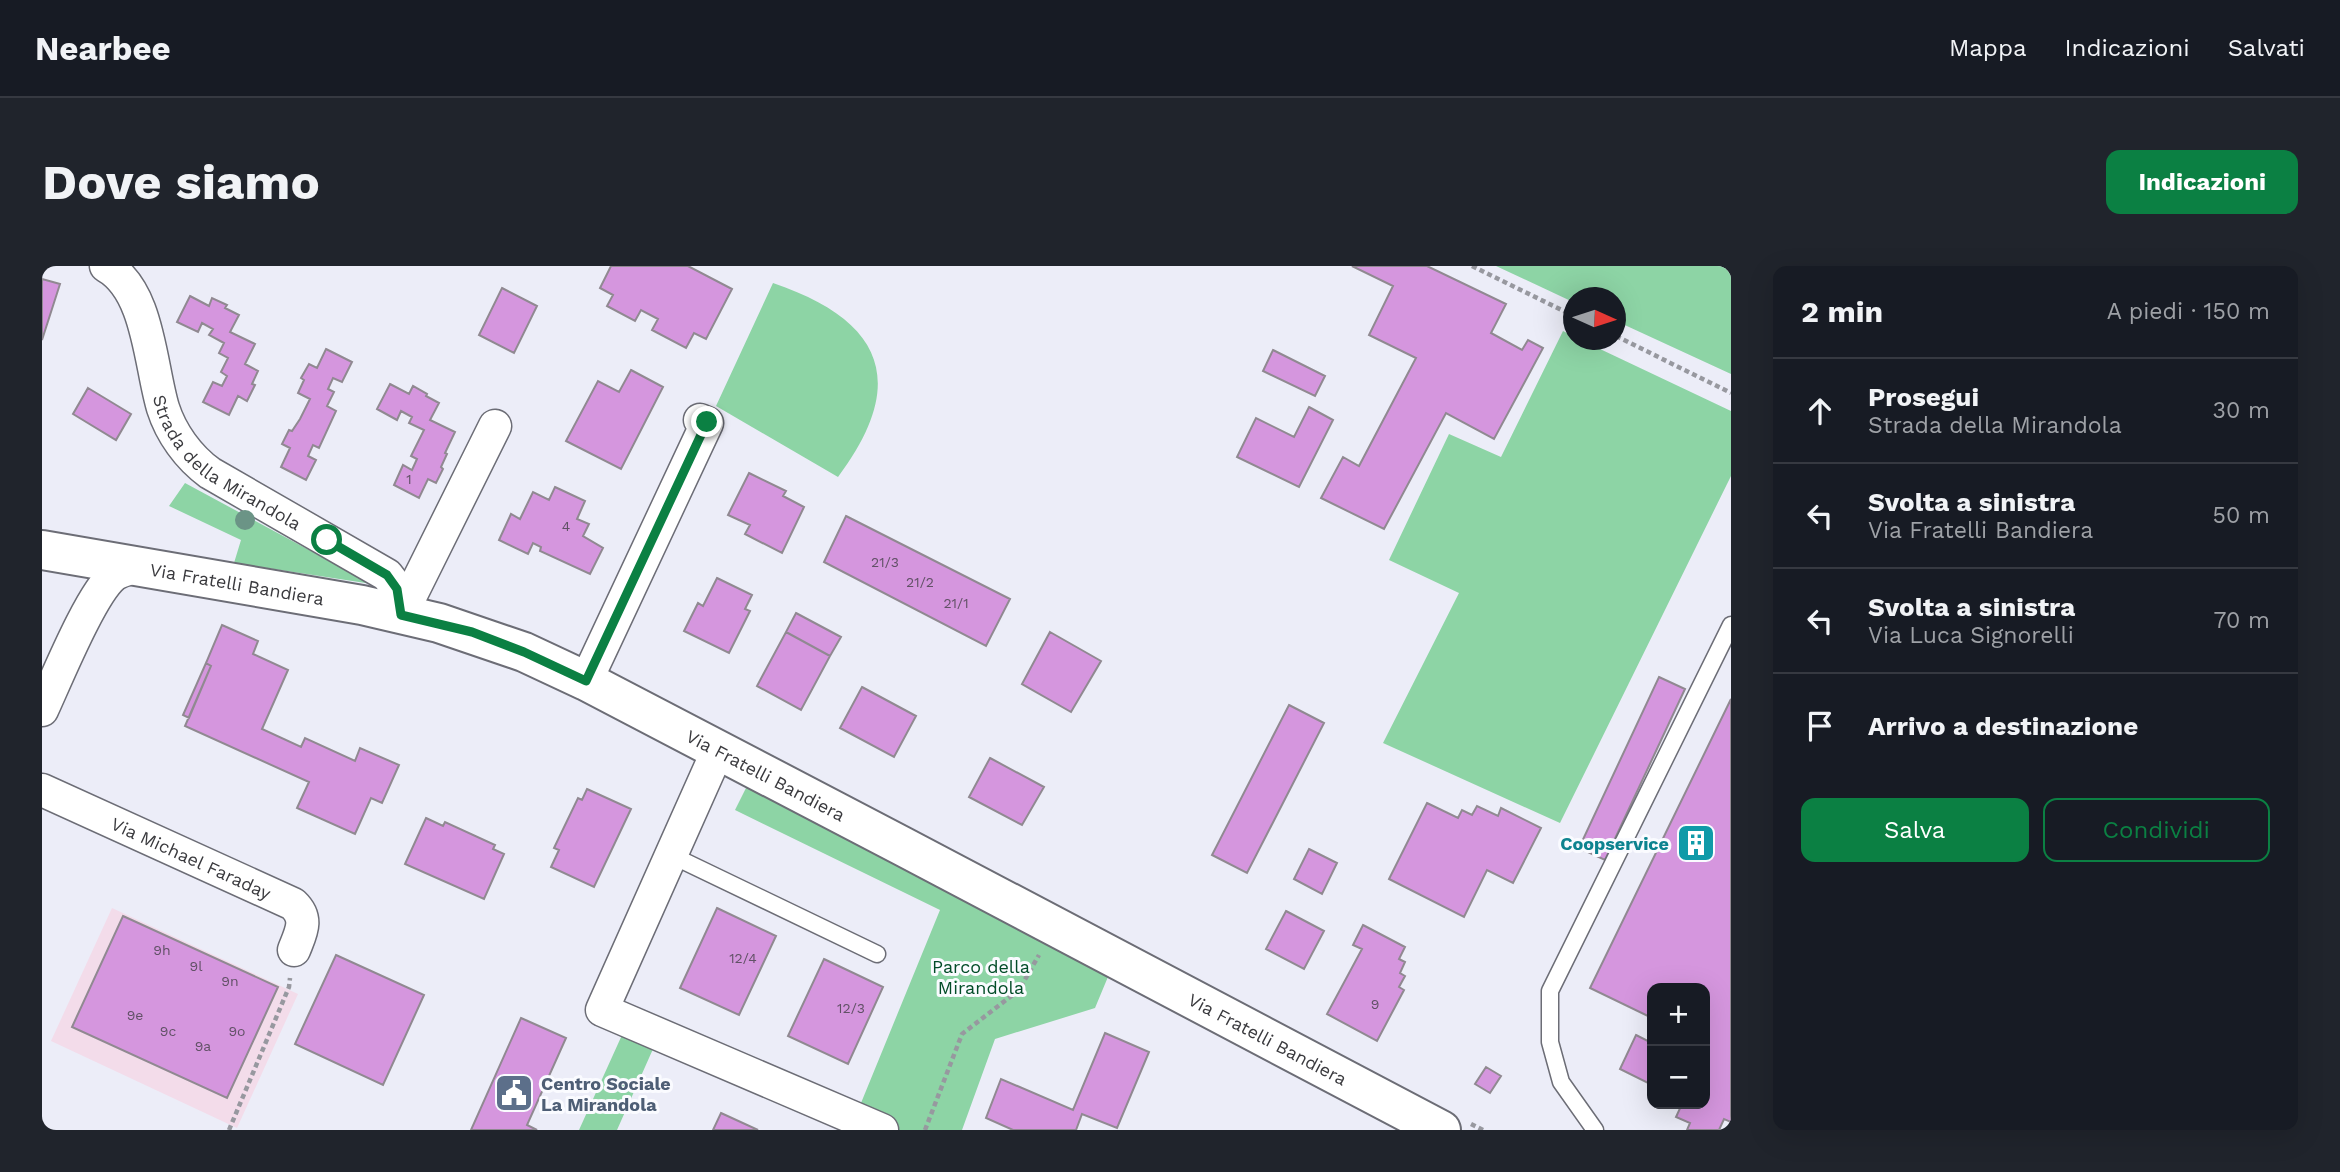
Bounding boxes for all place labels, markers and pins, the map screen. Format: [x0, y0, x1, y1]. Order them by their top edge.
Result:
building icon: Coopservice [1675, 822, 1717, 864]
place label: Coopservice [1560, 833, 1669, 854]
public building icon: Centro Sociale La Mirandola [493, 1072, 535, 1114]
place label: Centro Sociale La Mirandola [541, 1073, 671, 1115]

